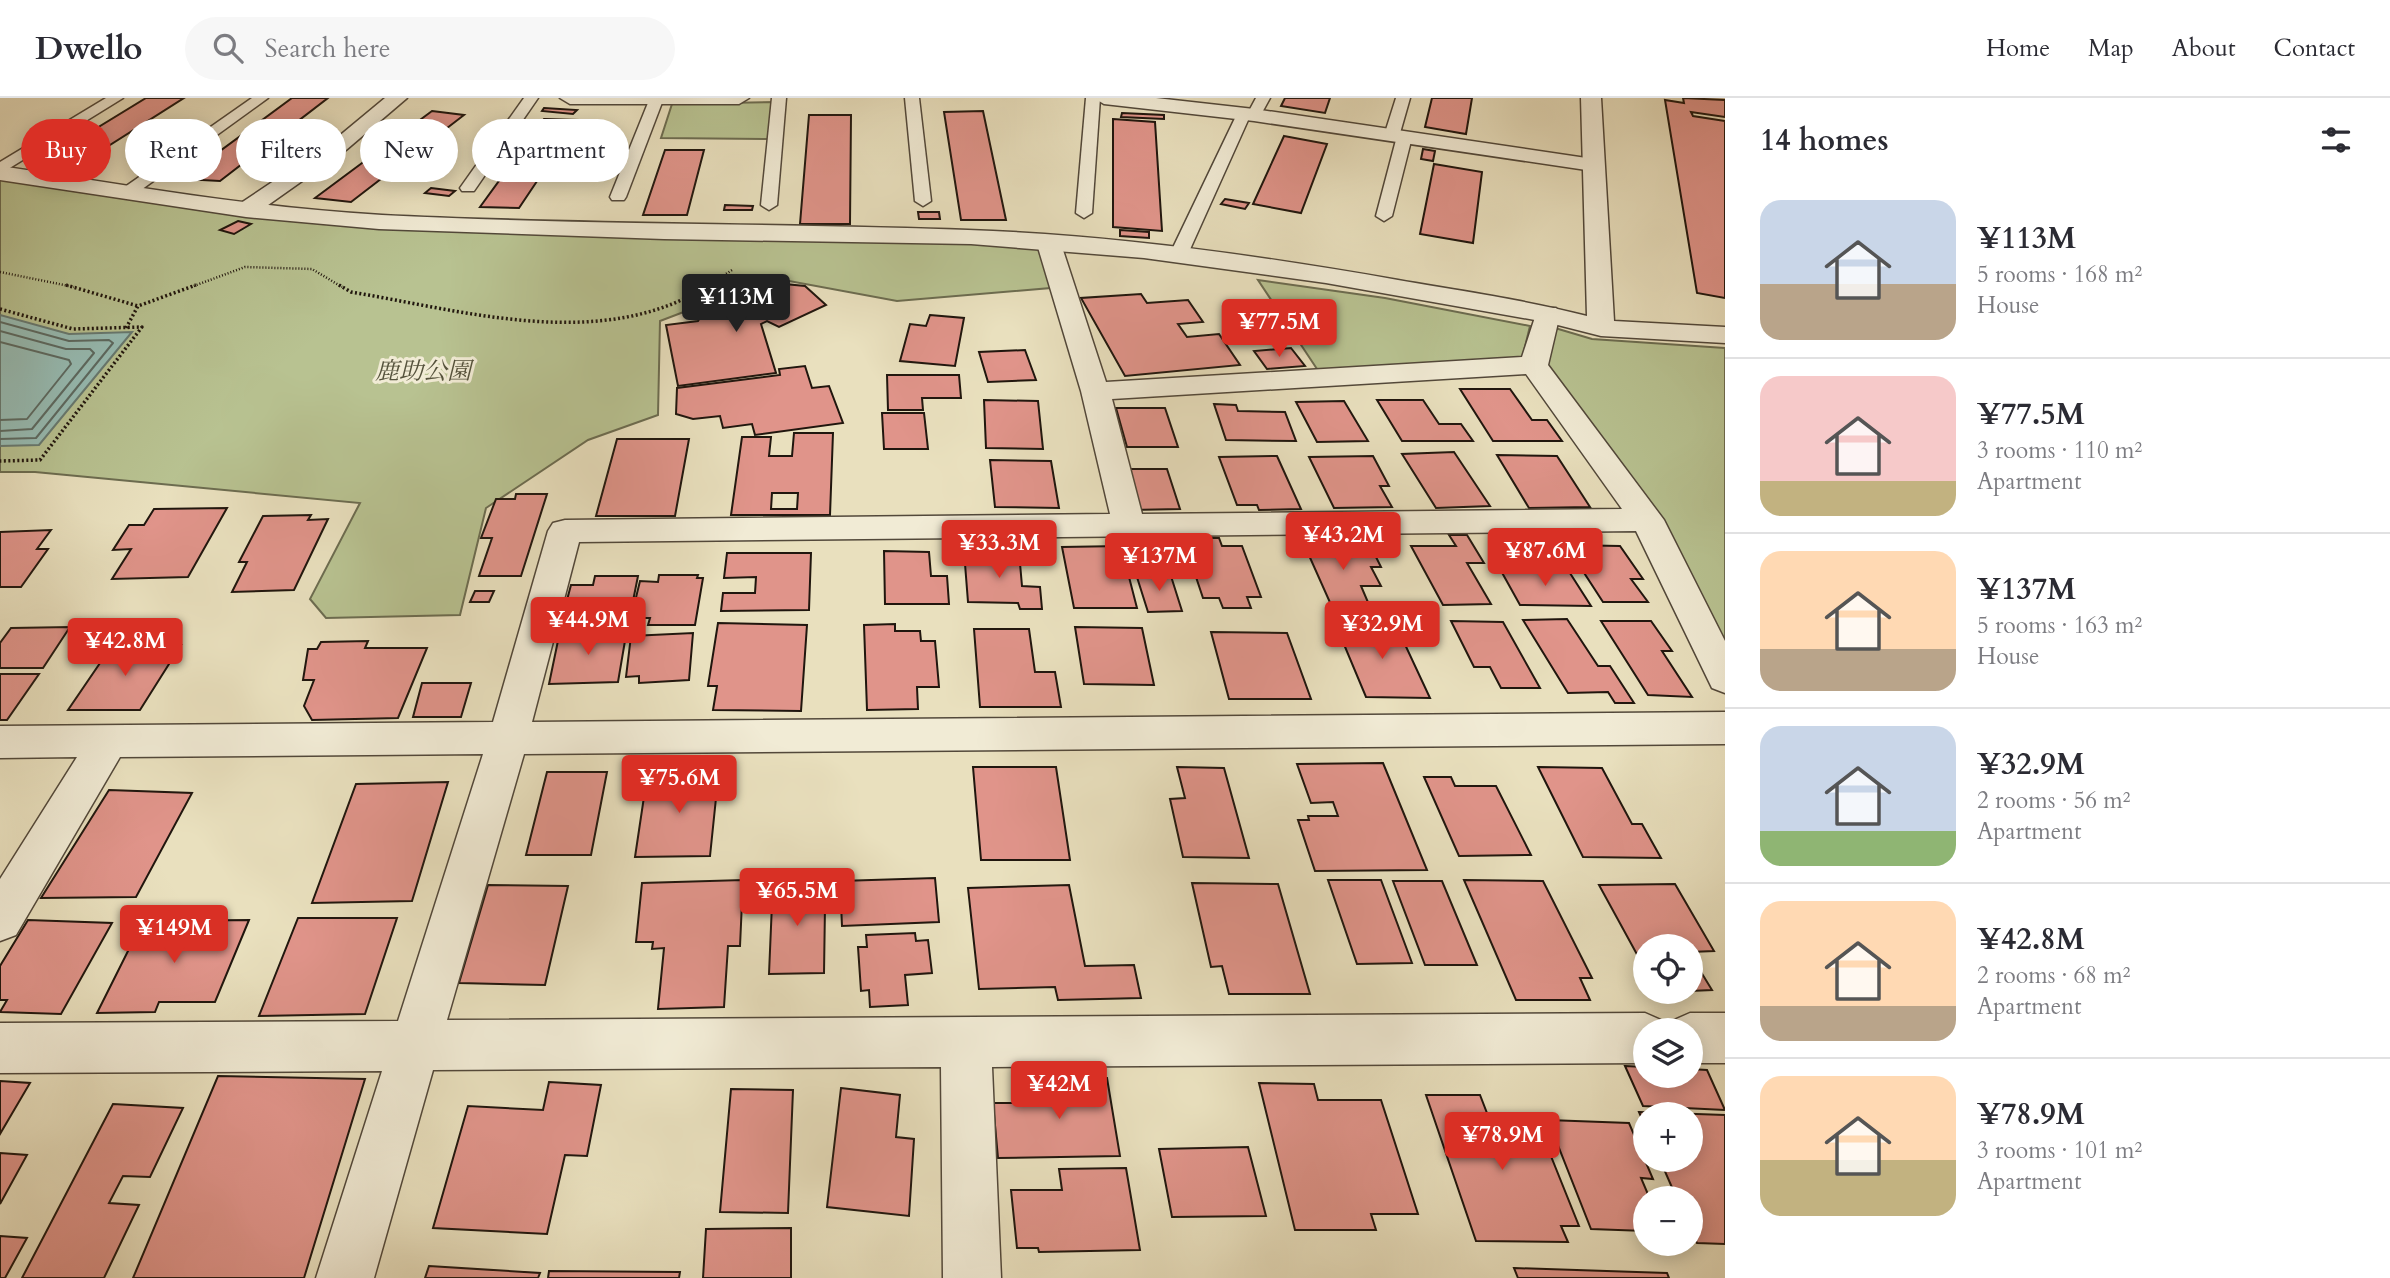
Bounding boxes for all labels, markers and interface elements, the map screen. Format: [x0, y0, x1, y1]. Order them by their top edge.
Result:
search box [185, 17, 675, 80]
text: Dwello [35, 26, 143, 71]
icon: search [209, 29, 247, 67]
text: Search here [265, 31, 391, 66]
text: Home [1986, 32, 2050, 65]
text: Map [2088, 32, 2134, 65]
text: About [2172, 32, 2236, 65]
text: Contact [2274, 32, 2355, 65]
chip: Buy [21, 119, 111, 182]
chip: Rent [125, 119, 222, 182]
chip: Filters [236, 119, 346, 182]
chip: New [360, 119, 458, 182]
chip: Apartment [472, 119, 629, 182]
text: 14 homes [1760, 120, 1889, 161]
icon: filters [2317, 121, 2355, 159]
text: ¥113M [1977, 218, 2076, 259]
icon: home [1816, 228, 1900, 312]
text: 5 rooms · 168 m² [1977, 259, 2142, 290]
pin: ¥113M [687, 274, 785, 334]
text: ¥113M [698, 281, 774, 312]
text: House [1977, 290, 2039, 321]
pin: ¥77.5M [1222, 300, 1336, 359]
text: ¥77.5M [1238, 306, 1320, 337]
park label: 鹿助公園 [375, 355, 475, 388]
text: ¥77.5M [1977, 394, 2085, 435]
icon: home [1816, 404, 1900, 488]
text: 3 rooms · 110 m² [1977, 435, 2142, 466]
text: Apartment [1977, 466, 2081, 497]
pin: ¥43.2M [1286, 512, 1400, 572]
text: ¥43.2M [1302, 519, 1384, 550]
pin: ¥33.3M [942, 520, 1056, 580]
text: ¥33.3M [958, 527, 1040, 558]
pin: ¥87.6M [1488, 528, 1602, 588]
pin: ¥137M [1110, 533, 1208, 593]
text: ¥87.6M [1504, 535, 1586, 566]
text: ¥137M [1121, 540, 1197, 571]
text: ¥137M [1977, 569, 2076, 610]
icon: home [1816, 579, 1900, 663]
pin: ¥44.9M [531, 598, 645, 657]
pin: ¥32.9M [1325, 602, 1439, 661]
text: ¥44.9M [547, 604, 629, 635]
text: ¥32.9M [1341, 608, 1423, 639]
text: 5 rooms · 163 m² [1977, 610, 2142, 641]
pin: ¥42.8M [68, 618, 182, 678]
text: ¥42.8M [84, 625, 166, 656]
text: House [1977, 641, 2039, 672]
text: ¥32.9M [1977, 744, 2085, 785]
icon: home [1816, 754, 1900, 838]
pin: ¥75.6M [622, 756, 736, 815]
text: ¥75.6M [638, 762, 720, 793]
text: 2 rooms · 56 m² [1977, 785, 2130, 816]
text: Apartment [1977, 816, 2081, 847]
pin: ¥65.5M [740, 868, 854, 928]
text: ¥65.5M [756, 875, 838, 906]
pin: ¥149M [125, 906, 223, 965]
text: ¥149M [136, 912, 212, 943]
text: ¥42.8M [1977, 919, 2085, 960]
icon: home [1816, 929, 1900, 1013]
map controls [1633, 934, 1703, 1256]
button: locate [1633, 934, 1703, 1004]
text: 2 rooms · 68 m² [1977, 960, 2130, 991]
text: Apartment [1977, 991, 2081, 1022]
button: layers [1633, 1018, 1703, 1088]
pin: ¥42M [1018, 1062, 1100, 1121]
text: ¥42M [1027, 1068, 1091, 1099]
text: ¥78.9M [1977, 1094, 2085, 1135]
button: + [1633, 1102, 1703, 1172]
icon: home [1816, 1104, 1900, 1188]
pin: ¥78.9M [1445, 1112, 1559, 1172]
text: ¥78.9M [1461, 1119, 1543, 1150]
text: 3 rooms · 101 m² [1977, 1135, 2142, 1166]
text: Apartment [1977, 1166, 2081, 1197]
button: − [1633, 1186, 1703, 1256]

